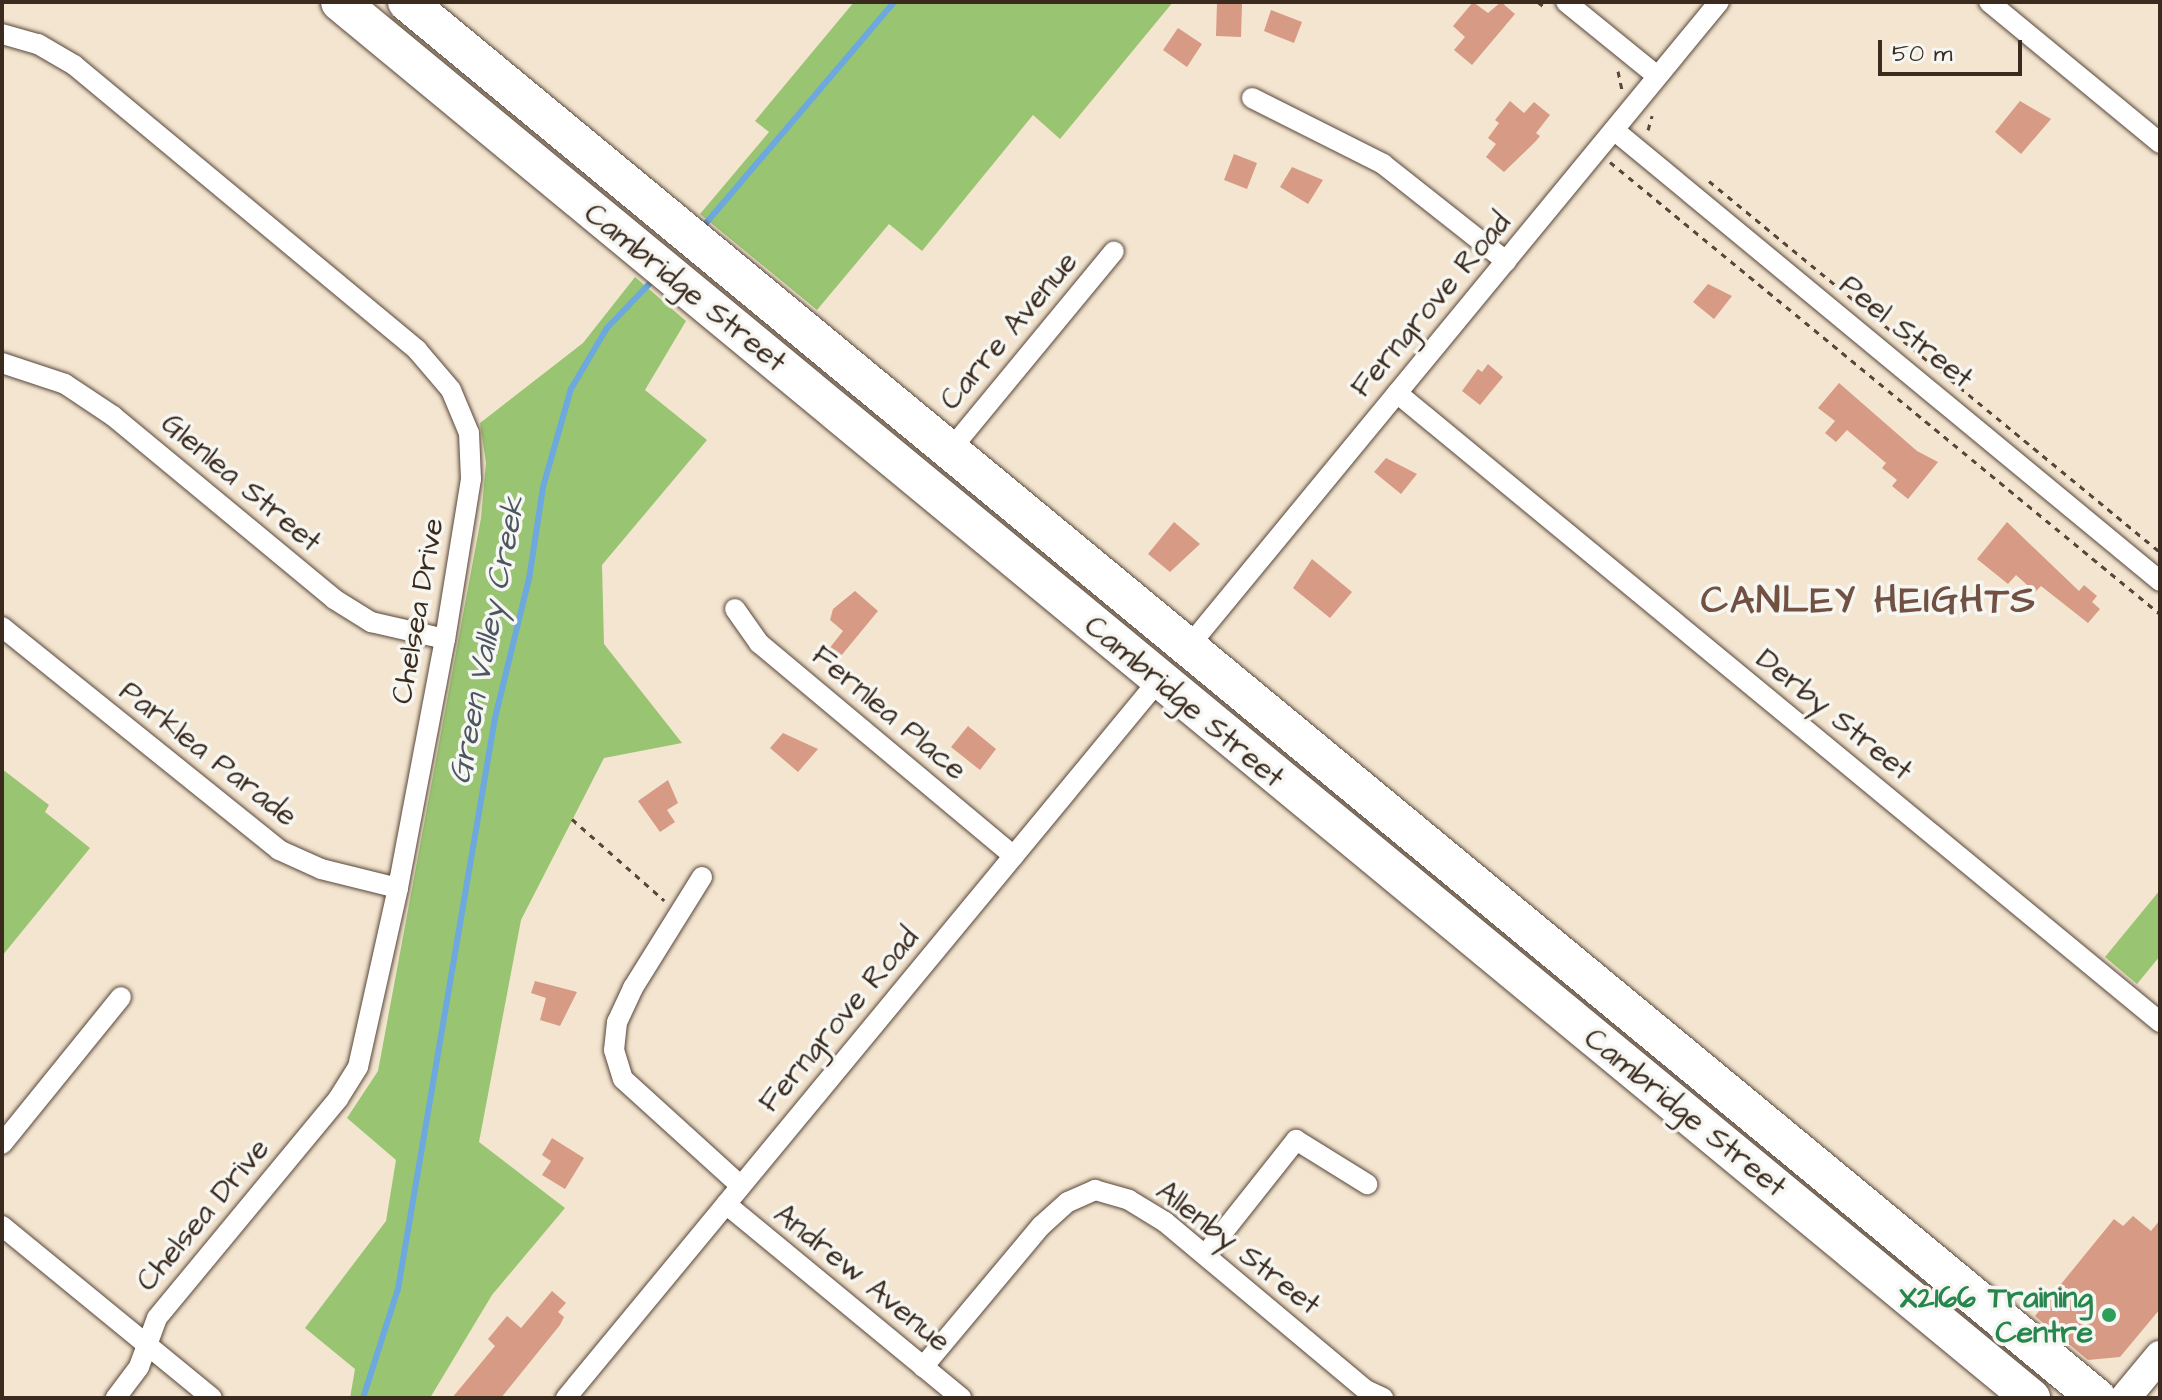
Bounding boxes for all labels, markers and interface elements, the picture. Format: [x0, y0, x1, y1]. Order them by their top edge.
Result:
scale bar [1882, 24, 2026, 74]
text: 50 m [1892, 37, 1952, 71]
street label: Cambridge Street [577, 196, 793, 380]
street label: Ferngrove Road [1343, 205, 1519, 405]
street label: Carre Avenue [932, 245, 1086, 417]
street label: Peel Street [1832, 267, 1980, 397]
street label: Glenlea Street [154, 406, 328, 560]
water label: Green Valley Creek [441, 493, 535, 787]
street label: Chelsea Drive [384, 515, 452, 707]
district label: CANLEY HEIGHTS [1701, 579, 2037, 625]
street label: Cambridge Street [1077, 608, 1291, 796]
street label: Fernlea Place [804, 638, 974, 788]
street label: Derby Street [1749, 641, 1919, 789]
street label: Parklea Parade [112, 674, 304, 834]
street label: Ferngrove Road [751, 920, 927, 1120]
street label: Cambridge Street [1577, 1021, 1793, 1205]
street label: Chelsea Drive [129, 1131, 277, 1299]
street label: Allenby Street [1149, 1173, 1327, 1323]
street label: Andrew Avenue [767, 1196, 957, 1360]
place label: X2166 Training Centre [1899, 1280, 2093, 1350]
marker: X2166 Training Centre [2100, 1306, 2118, 1324]

